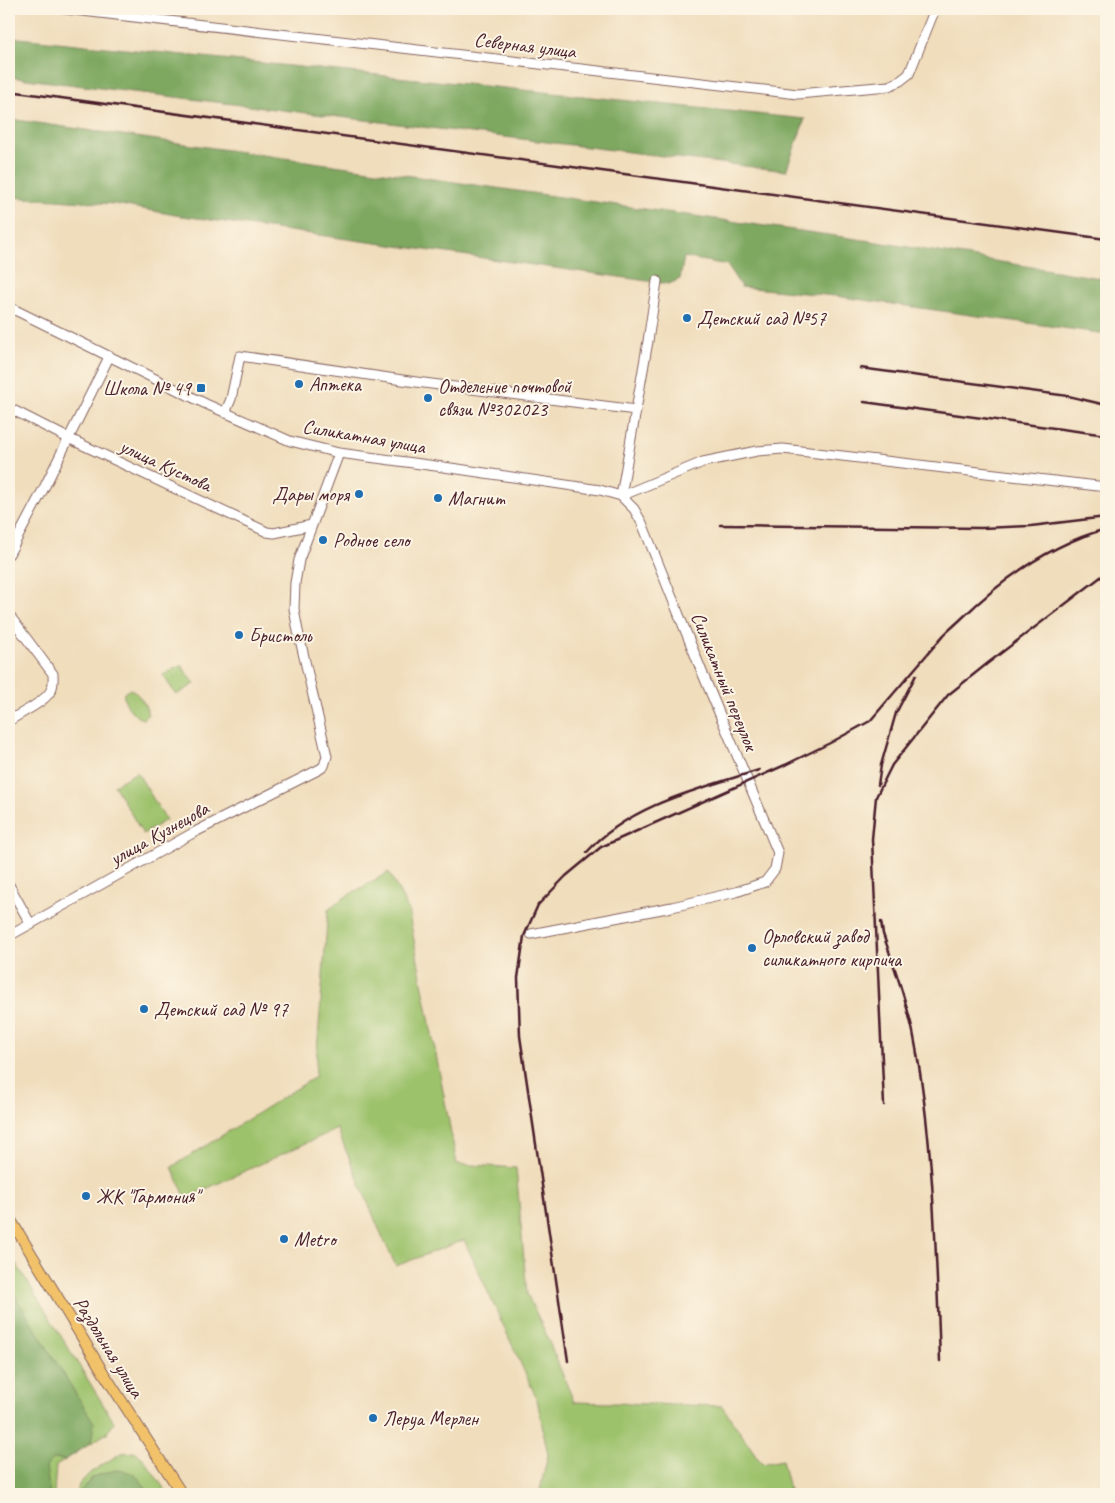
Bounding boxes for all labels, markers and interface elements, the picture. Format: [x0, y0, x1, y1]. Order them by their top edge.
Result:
street label: Северная улица [473, 27, 578, 64]
place label: Детский сад №57 [697, 306, 827, 331]
marker: Детский сад №57 [681, 312, 693, 324]
place label: Аптека [309, 372, 363, 397]
place label: Отделение почтовой связи №302023 [438, 374, 573, 422]
place label: Школа № 49 [103, 376, 193, 401]
marker: Аптека [293, 378, 305, 390]
marker: Школа № 49 [195, 382, 207, 394]
marker: Отделение почтовой связи №302023 [422, 392, 434, 404]
street label: Силикатная улица [301, 413, 429, 460]
street label: улица Кустова [115, 433, 217, 498]
place label: Дары моря [272, 482, 351, 507]
place label: Магнит [448, 486, 506, 511]
marker: Дары моря [353, 488, 365, 500]
marker: Магнит [432, 492, 444, 504]
place label: Родное село [333, 528, 412, 553]
marker: Родное село [317, 534, 329, 546]
street label: Силикатный переулок [685, 608, 764, 756]
place label: Бристоль [249, 623, 313, 648]
marker: Бристоль [233, 629, 245, 641]
street label: улица Кузнецова [104, 795, 214, 871]
place label: Орловский завод силикатного кирпича [762, 924, 903, 972]
marker: Орловский завод силикатного кирпича [746, 942, 758, 954]
place label: Детский сад № 97 [154, 997, 289, 1022]
marker: Детский сад № 97 [138, 1003, 150, 1015]
place label: ЖК "Гармония" [96, 1184, 203, 1209]
marker: ЖК "Гармония" [80, 1190, 92, 1202]
place label: Metro [294, 1227, 338, 1252]
marker: Metro [278, 1233, 290, 1245]
street label: Раздольная улица [67, 1292, 150, 1404]
place label: Леруа Мерлен [383, 1406, 480, 1431]
marker: Леруа Мерлен [367, 1412, 379, 1424]

